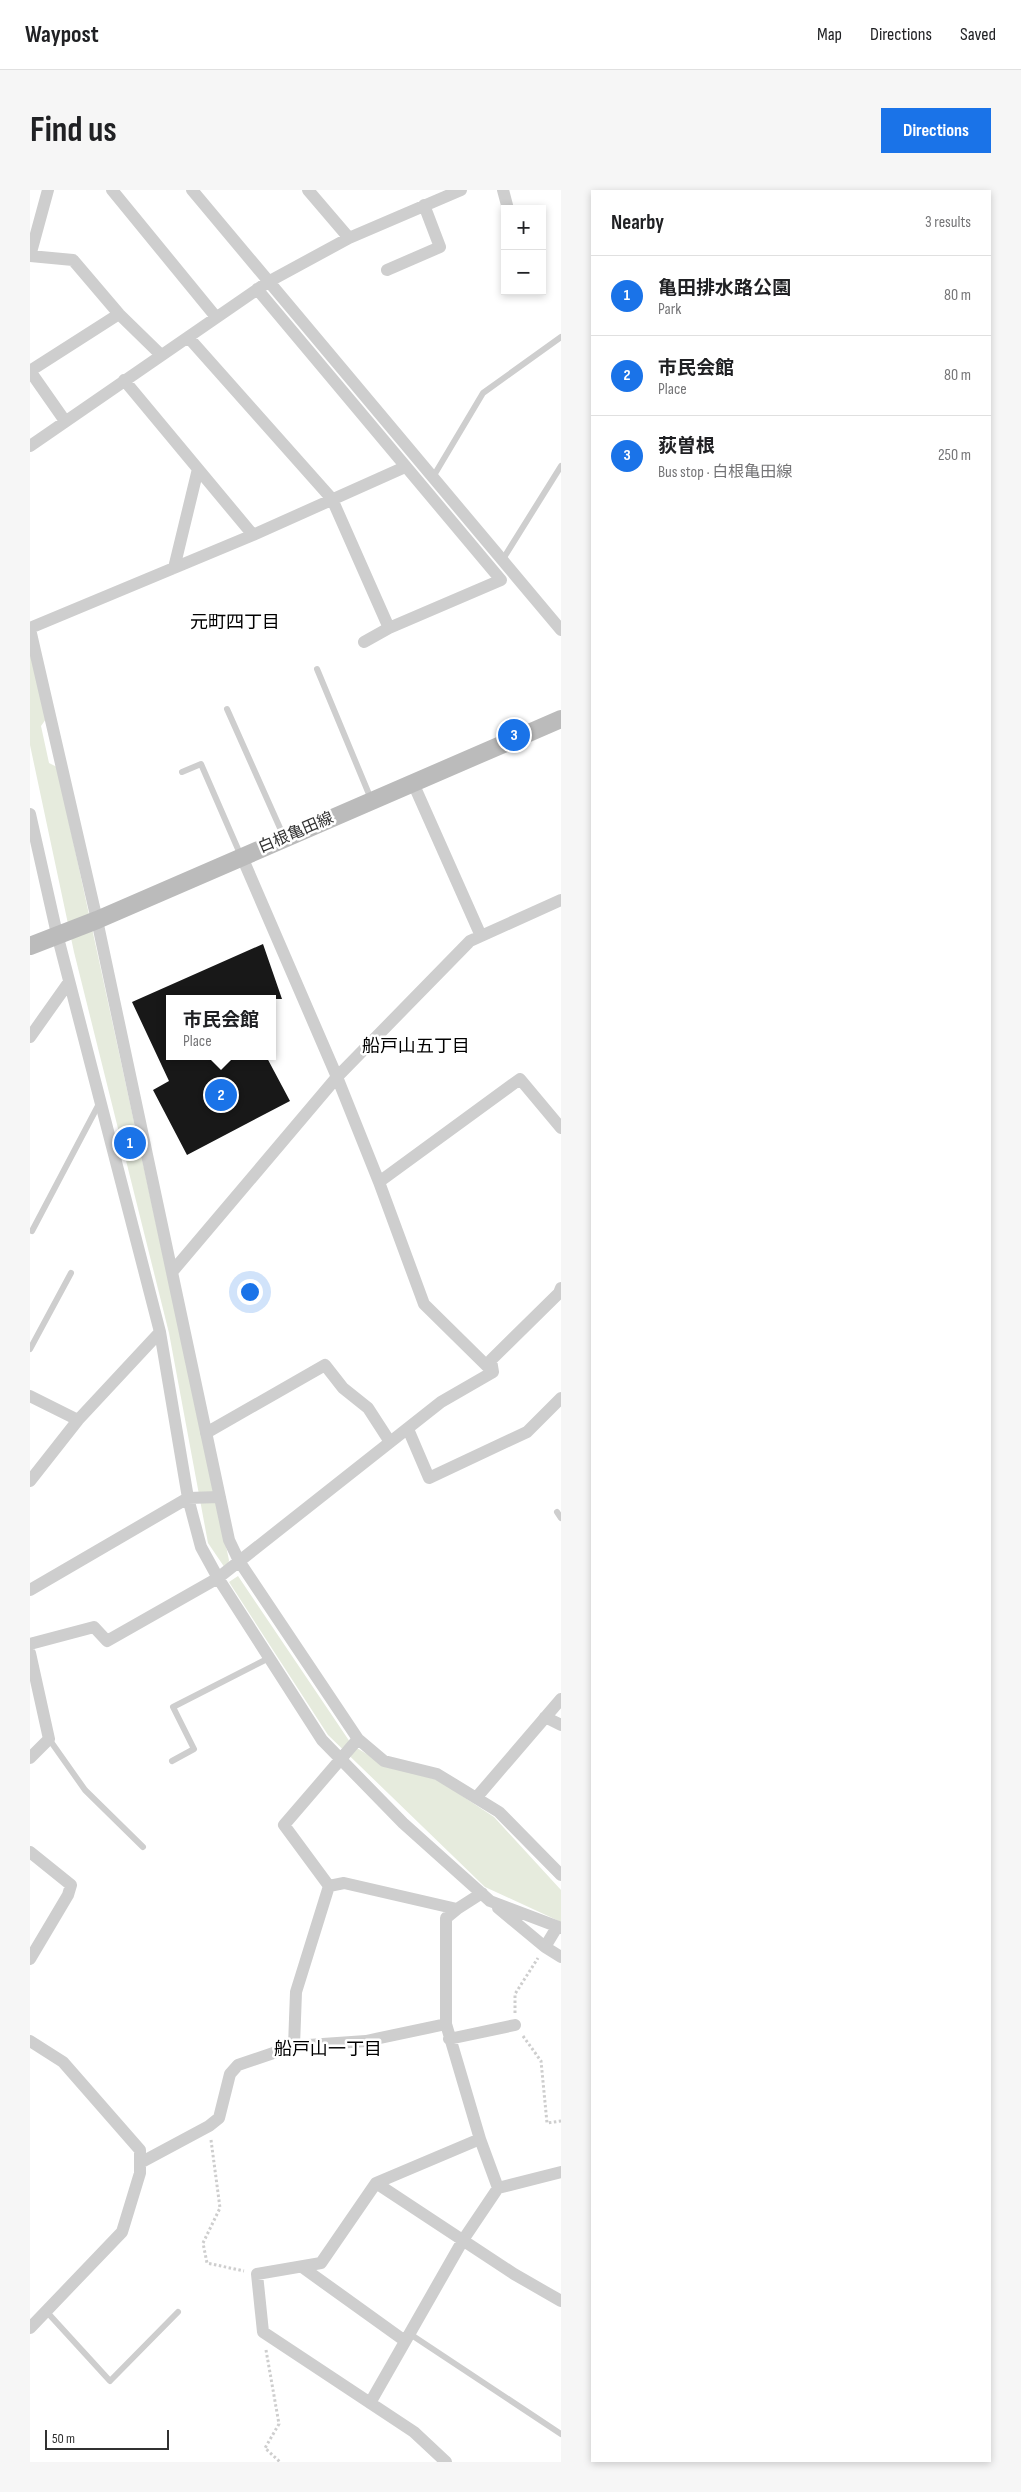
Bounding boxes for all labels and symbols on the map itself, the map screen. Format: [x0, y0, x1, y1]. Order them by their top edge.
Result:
district label: 元町四丁目 [190, 612, 280, 633]
pin: 3 [498, 716, 530, 754]
street label: 白根亀田線 [255, 809, 337, 857]
district label: 船戸山五丁目 [362, 1036, 470, 1057]
pin: 2 [205, 1076, 237, 1114]
pin: 1 [114, 1124, 146, 1162]
your location [237, 1279, 263, 1305]
district label: 船戸山一丁目 [274, 2039, 382, 2060]
scale bar [45, 2427, 169, 2450]

